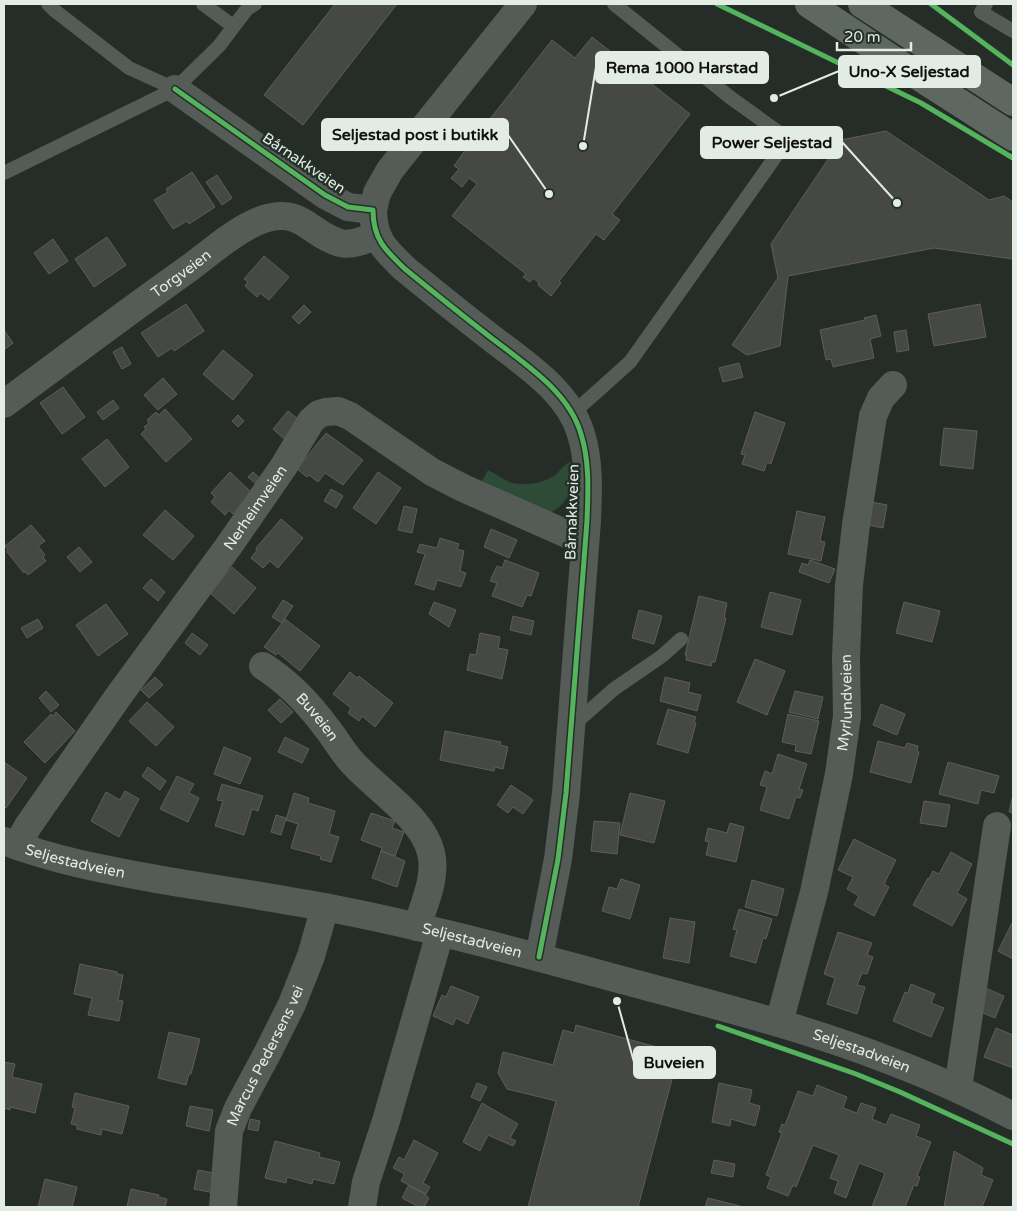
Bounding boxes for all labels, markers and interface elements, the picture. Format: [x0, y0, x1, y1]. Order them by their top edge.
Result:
scale bar [837, 20, 911, 52]
text: 20 m [844, 28, 881, 46]
callout: Rema 1000 Harstad [596, 52, 768, 83]
callout: Uno-X Seljestad [839, 56, 980, 87]
text: Rema 1000 Harstad [606, 58, 758, 78]
text: Uno-X Seljestad [848, 62, 970, 82]
callout: Seljestad post i butikk [322, 119, 508, 150]
text: Seljestad post i butikk [332, 125, 498, 145]
callout: Power Seljestad [701, 127, 842, 158]
street label: Bårnakkveien [259, 129, 349, 197]
text: Power Seljestad [712, 133, 832, 153]
street label: Torgveien [148, 246, 215, 301]
street label: Nerheimveien [220, 462, 291, 553]
street label: Bårnakkveien [561, 464, 583, 560]
street label: Myrlundveien [833, 654, 856, 752]
street label: Buveien [292, 689, 343, 745]
street label: Seljestadveien [23, 840, 127, 882]
street label: Seljestadveien [420, 919, 524, 962]
street label: Marcus Pedersens vei [223, 983, 307, 1128]
street label: Seljestadveien [811, 1025, 913, 1077]
callout: Buveien [634, 1047, 715, 1078]
text: Buveien [644, 1053, 704, 1073]

